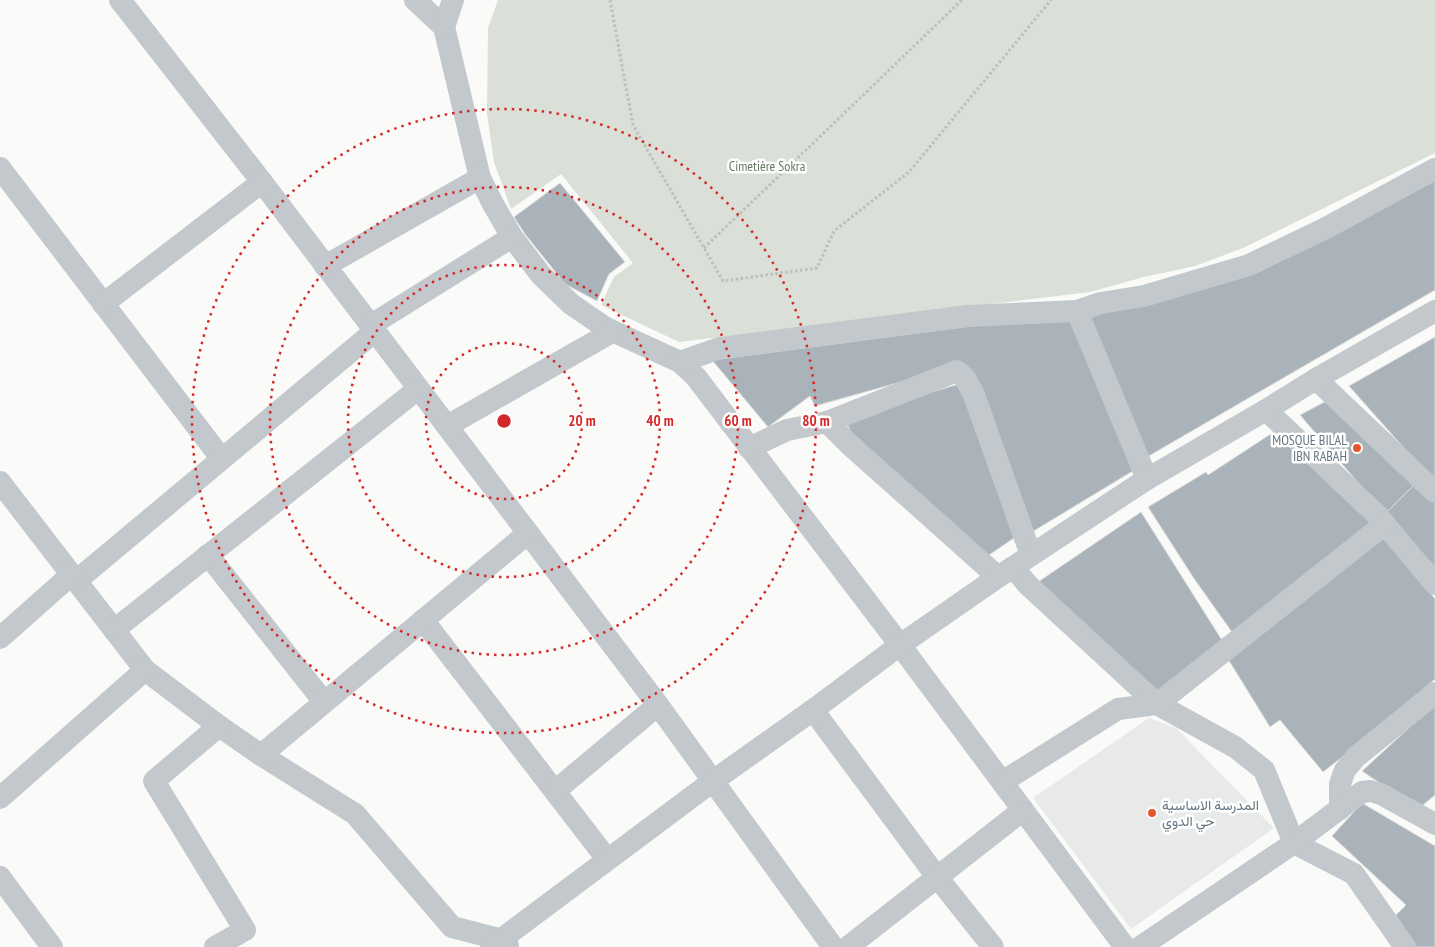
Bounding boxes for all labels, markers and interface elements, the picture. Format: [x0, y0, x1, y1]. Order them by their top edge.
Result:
park label: Cimetière Sokra [729, 157, 805, 175]
text: 20 m [568, 411, 596, 430]
text: 40 m [646, 411, 674, 430]
text: 60 m [724, 411, 752, 430]
text: 80 m [802, 411, 830, 430]
centre of rings [495, 412, 513, 430]
place label: MOSQUE BILAL IBN RABAH [1272, 431, 1347, 465]
marker: MOSQUE BILAL IBN RABAH [1351, 442, 1363, 454]
place label: المدرسة الاساسية حي الدوي [1162, 796, 1259, 833]
marker: المدرسة الاساسية حي الدوي [1146, 807, 1158, 819]

